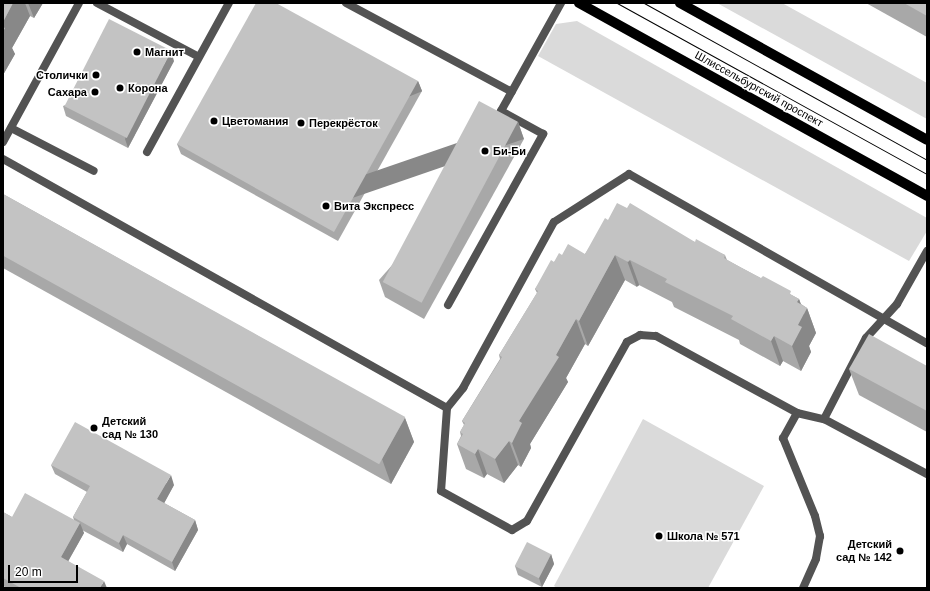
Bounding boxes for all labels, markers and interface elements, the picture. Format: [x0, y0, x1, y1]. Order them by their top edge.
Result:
place label: Магнит [145, 45, 184, 59]
marker: Магнит [132, 47, 142, 57]
street label: Шлиссельбургский проспект [693, 48, 825, 130]
place label: Столички [36, 68, 88, 82]
marker: Столички [91, 70, 101, 80]
place label: Корона [128, 81, 168, 95]
marker: Корона [115, 83, 125, 93]
place label: Сахара [48, 85, 87, 99]
marker: Сахара [90, 87, 100, 97]
place label: Цветомания [222, 114, 288, 128]
marker: Цветомания [209, 116, 219, 126]
place label: Перекрёсток [309, 116, 378, 130]
marker: Перекрёсток [296, 118, 306, 128]
place label: Би-Би [493, 144, 526, 158]
marker: Би-Би [480, 146, 490, 156]
place label: Вита Экспресс [334, 199, 414, 213]
marker: Вита Экспресс [321, 201, 331, 211]
place label: Детский сад № 130 [102, 415, 158, 441]
marker: Детский сад № 130 [89, 423, 99, 433]
place label: Школа № 571 [667, 529, 740, 543]
marker: Школа № 571 [654, 531, 664, 541]
place label: Детский сад № 142 [836, 538, 892, 564]
marker: Детский сад № 142 [895, 546, 905, 556]
scale bar [10, 557, 80, 583]
text: 20 m [15, 565, 42, 579]

